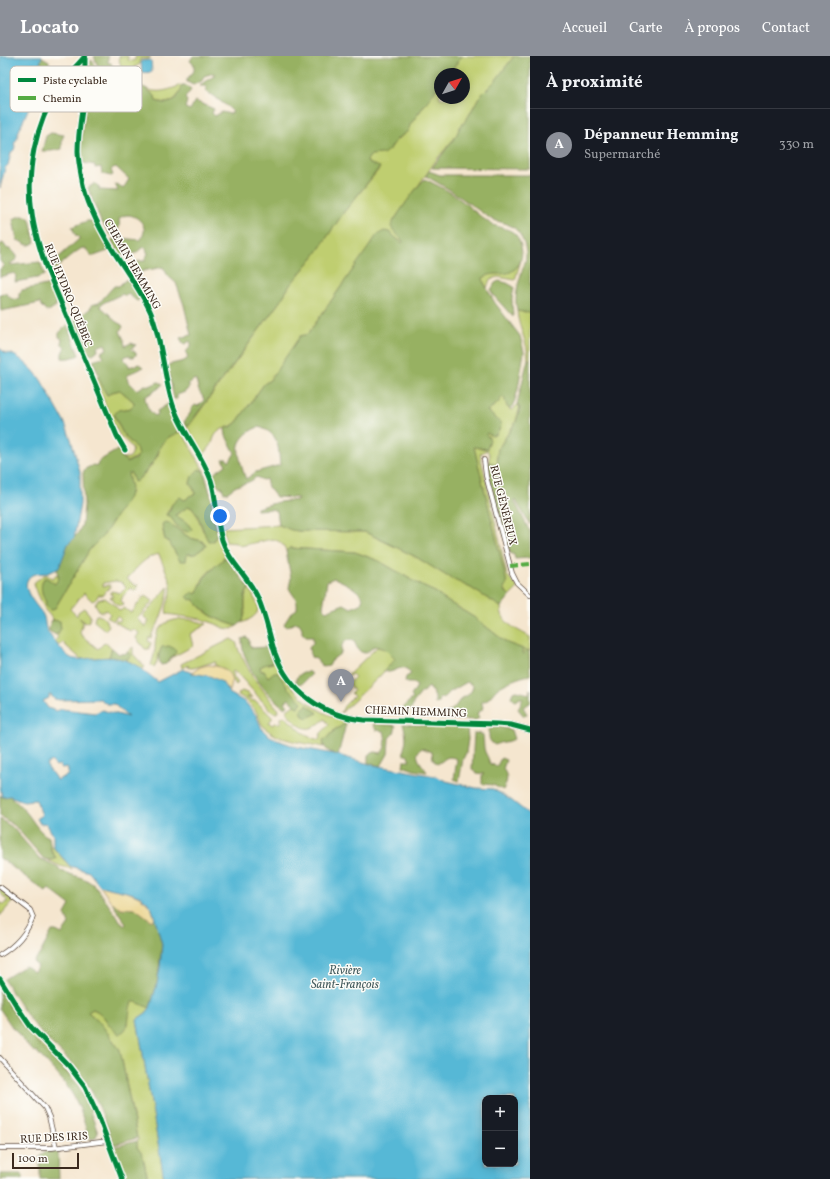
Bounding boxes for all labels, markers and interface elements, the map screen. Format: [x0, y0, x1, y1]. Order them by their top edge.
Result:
text: Locato [20, 15, 79, 41]
text: Accueil [562, 19, 607, 38]
text: Carte [629, 19, 663, 38]
text: À propos [685, 19, 740, 38]
text: Contact [762, 19, 810, 38]
legend [10, 66, 142, 112]
north arrow [434, 68, 470, 104]
text: À proximité [546, 71, 643, 94]
text: Piste cyclable [43, 74, 107, 89]
text: Chemin [43, 92, 82, 107]
text: Dépanneur Hemming [584, 125, 739, 146]
text: A [554, 136, 564, 154]
text: 330 m [779, 136, 814, 154]
text: Supermarché [584, 146, 660, 164]
street label: CHEMIN HEMMING [100, 217, 164, 313]
street label: RUE HYDRO-QUÉBEC [40, 242, 95, 349]
street label: RUE GÉNÉREUX [485, 464, 520, 547]
your location [210, 506, 230, 526]
pin: A [328, 669, 354, 702]
street label: CHEMIN HEMMING [365, 703, 467, 722]
water label: Rivière Saint-François [311, 963, 380, 993]
map controls [482, 1095, 518, 1167]
button: + [482, 1095, 518, 1131]
street label: RUE DES IRIS [20, 1129, 88, 1148]
button: − [482, 1131, 518, 1167]
scale bar [12, 1151, 79, 1170]
text: 100 m [18, 1152, 48, 1167]

